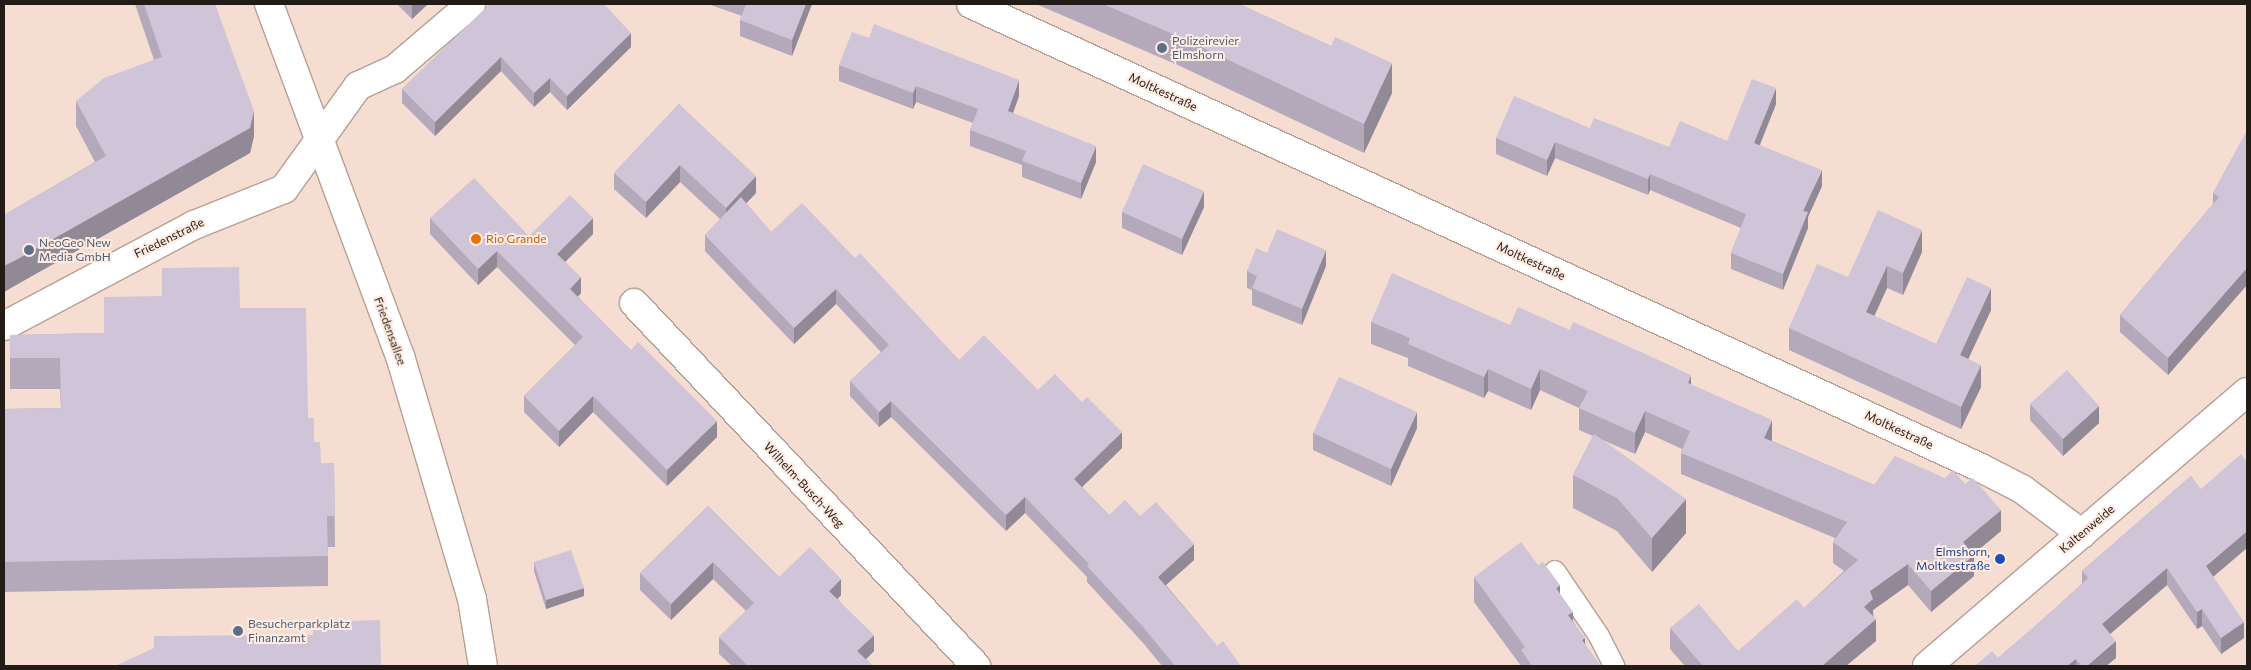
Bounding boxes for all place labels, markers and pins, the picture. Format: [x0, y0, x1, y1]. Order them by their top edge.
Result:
place label: Polizeirevier Elmshorn [1172, 34, 1239, 62]
marker: Polizeirevier Elmshorn [1156, 42, 1168, 54]
place label: Rio Grande [486, 232, 546, 246]
marker: Rio Grande [470, 233, 482, 245]
place label: NeoGeo New Media GmbH [39, 236, 111, 264]
marker: NeoGeo New Media GmbH [23, 244, 35, 256]
place label: Elmshorn, Moltkestraße [1916, 545, 1990, 573]
marker: Elmshorn, Moltkestraße [1994, 553, 2006, 565]
place label: Besucherparkplatz Finanzamt [248, 617, 350, 645]
marker: Besucherparkplatz Finanzamt [232, 625, 244, 637]

